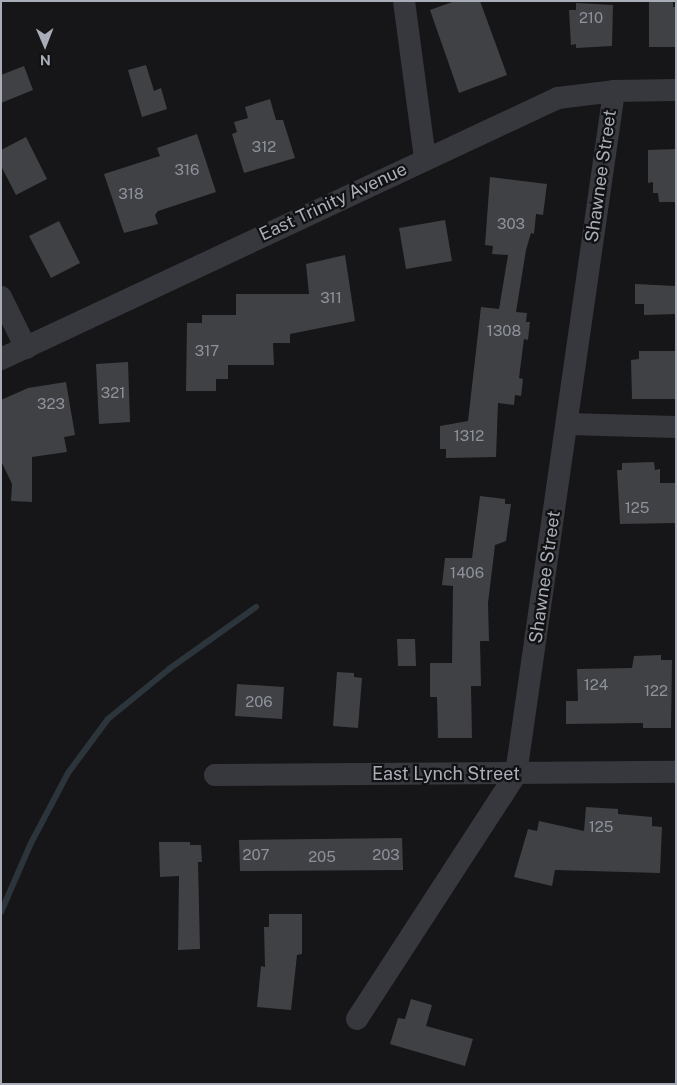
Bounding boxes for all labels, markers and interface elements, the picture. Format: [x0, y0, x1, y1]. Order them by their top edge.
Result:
house number: 210 [579, 9, 603, 27]
north arrow [20, 20, 70, 70]
text: N [40, 52, 51, 68]
street label: Shawnee Street [581, 108, 621, 244]
house number: 312 [252, 138, 276, 156]
street label: East Trinity Avenue [256, 158, 410, 246]
house number: 316 [175, 161, 199, 179]
house number: 318 [118, 185, 144, 203]
house number: 303 [497, 215, 525, 233]
house number: 311 [320, 289, 342, 307]
house number: 1308 [487, 322, 521, 340]
house number: 317 [195, 342, 219, 360]
house number: 321 [101, 384, 125, 402]
house number: 323 [37, 395, 65, 413]
house number: 1312 [454, 427, 484, 445]
house number: 125 [625, 499, 649, 517]
street label: Shawnee Street [525, 509, 565, 645]
house number: 1406 [450, 564, 484, 582]
house number: 124 [584, 676, 608, 694]
house number: 122 [644, 682, 668, 700]
house number: 206 [245, 693, 273, 711]
street label: East Lynch Street [372, 763, 520, 785]
house number: 125 [589, 818, 613, 836]
house number: 207 [243, 846, 269, 864]
house number: 203 [372, 846, 400, 864]
house number: 205 [308, 848, 336, 866]

